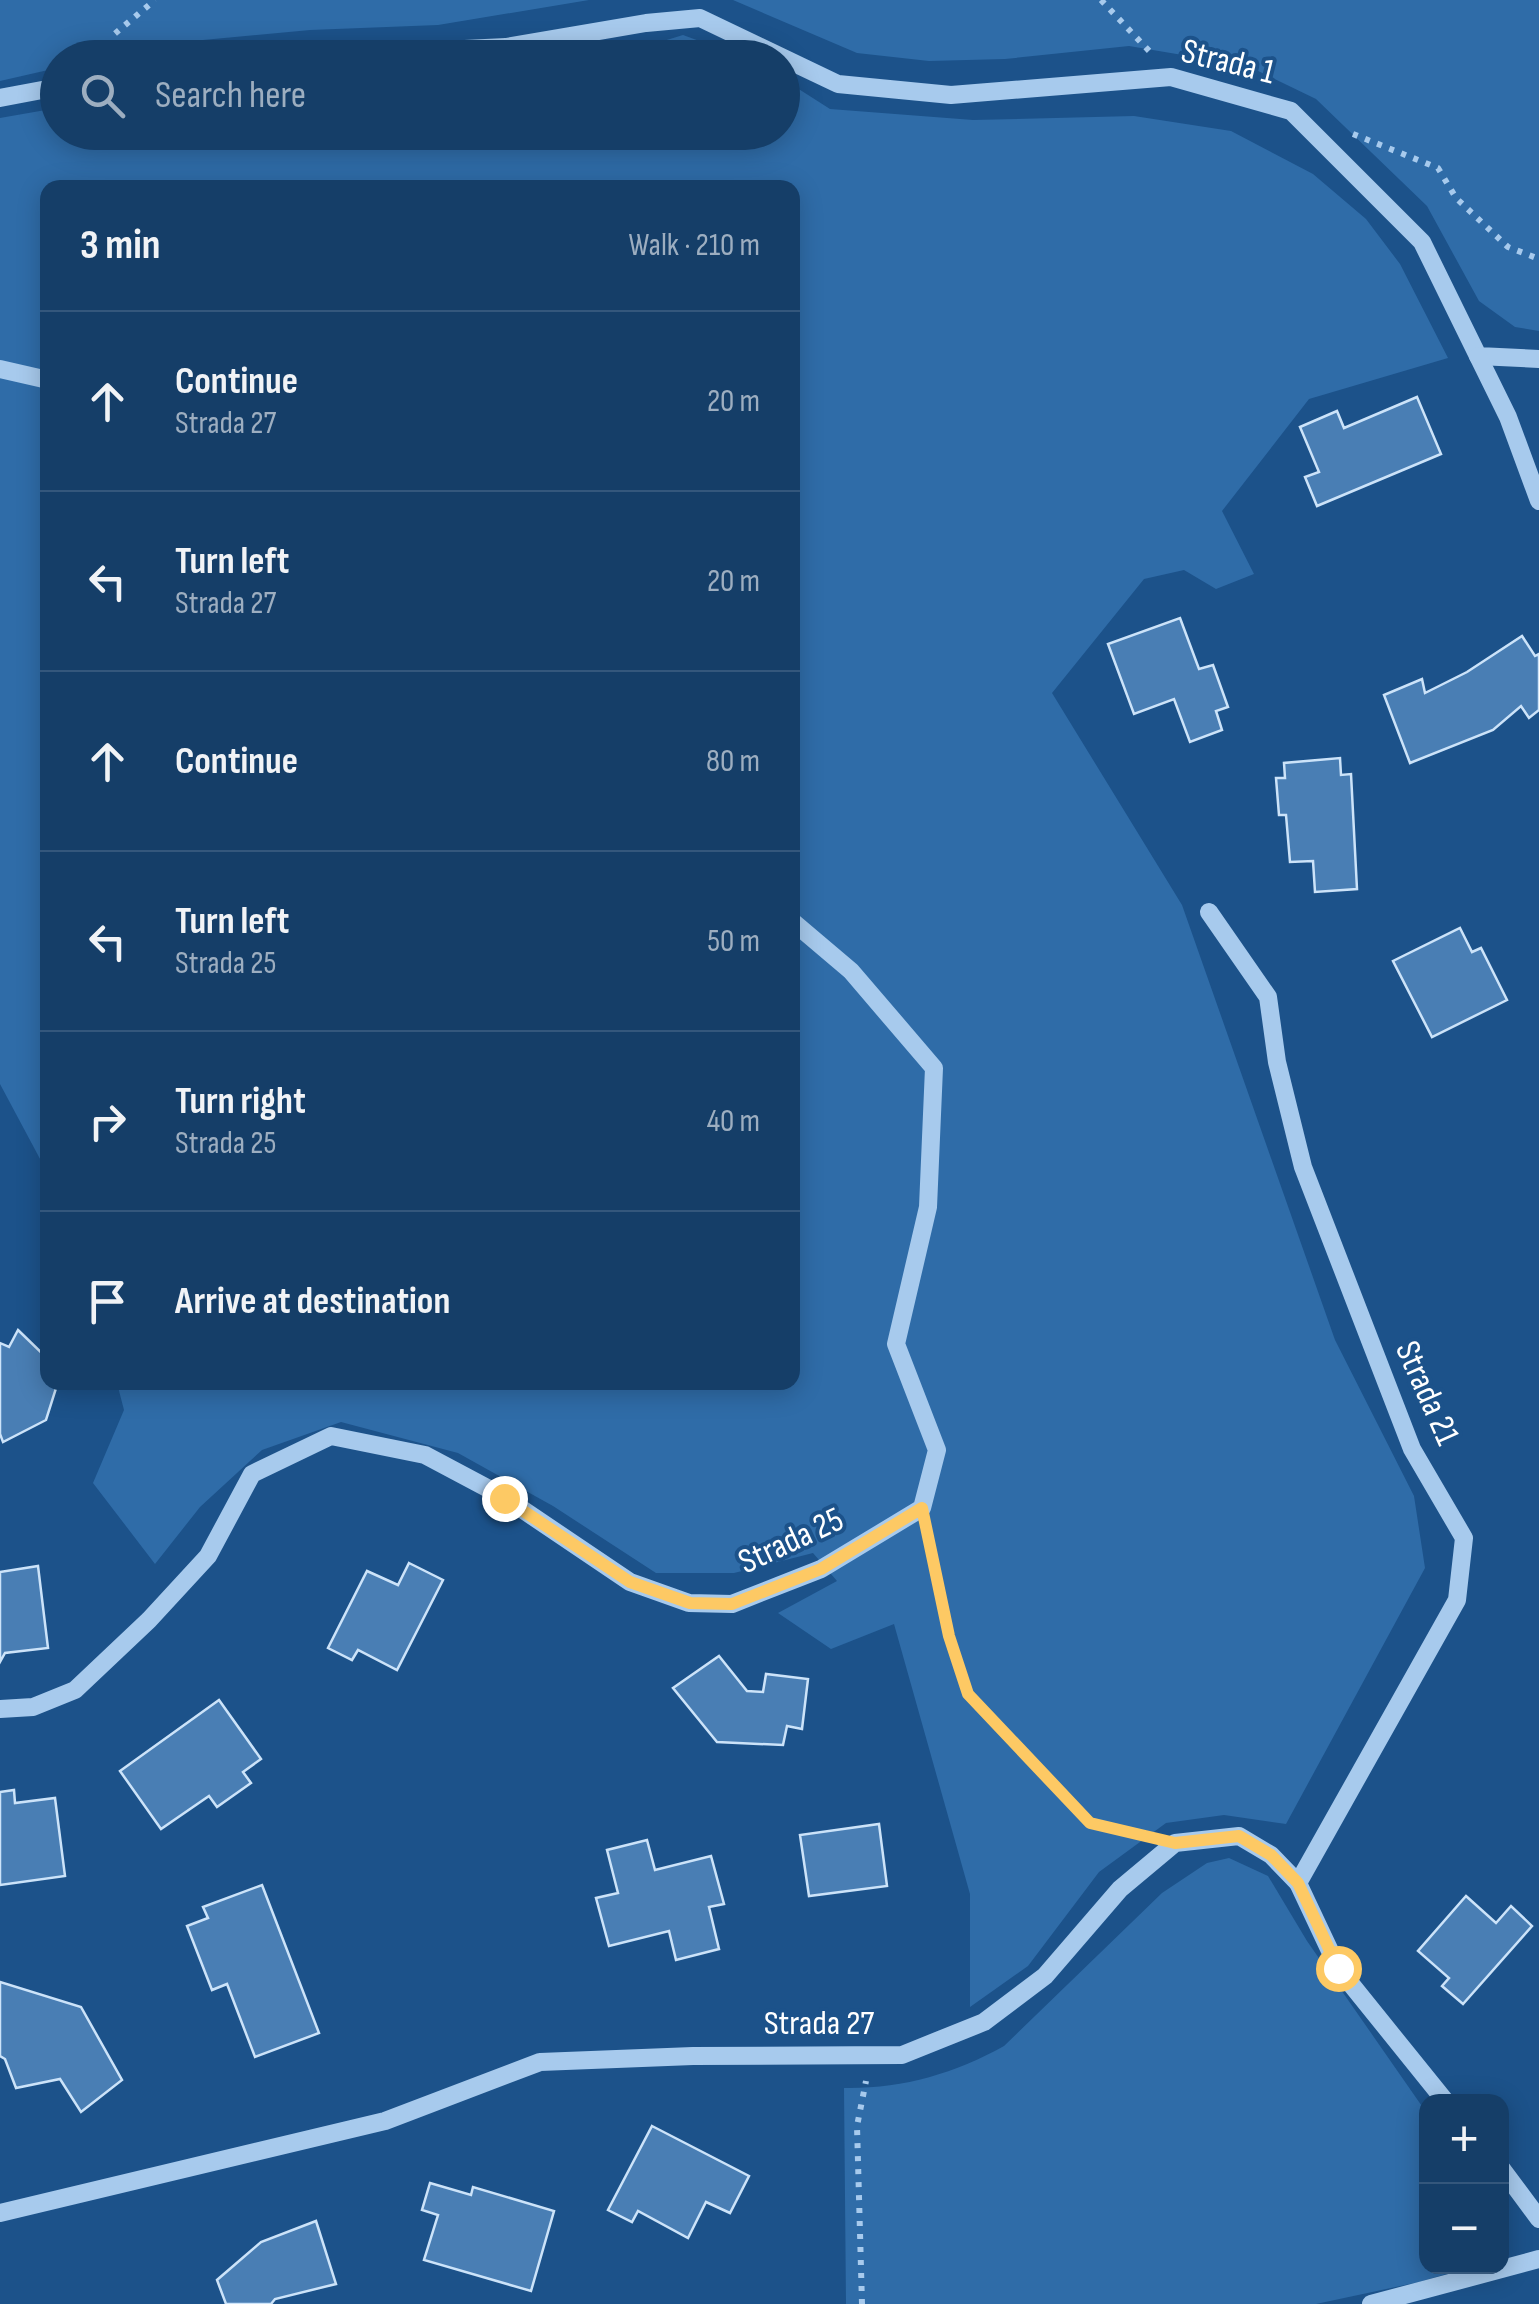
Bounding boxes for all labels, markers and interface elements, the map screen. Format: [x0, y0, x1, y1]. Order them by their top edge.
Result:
street label: Strada 1 [1177, 30, 1279, 94]
search box [40, 40, 800, 150]
icon: search [75, 68, 130, 123]
text: Search here [155, 73, 306, 118]
text: 3 min [80, 220, 160, 271]
text: Walk · 210 m [629, 226, 760, 265]
text: Continue [175, 359, 298, 404]
icon: ahead [80, 374, 135, 429]
text: 20 m [707, 382, 760, 421]
text: Strada 27 [175, 404, 276, 443]
text: Turn left [175, 539, 289, 584]
icon: left [80, 554, 135, 609]
text: 20 m [707, 562, 760, 601]
text: Strada 27 [175, 584, 276, 623]
icon: ahead [80, 734, 135, 789]
text: Continue [175, 739, 298, 784]
text: 80 m [706, 742, 760, 781]
text: Turn left [175, 899, 289, 944]
icon: left [80, 914, 135, 969]
text: 50 m [707, 922, 760, 961]
text: Strada 25 [175, 944, 276, 983]
text: Turn right [175, 1079, 306, 1124]
icon: right [80, 1094, 135, 1149]
text: 40 m [707, 1102, 760, 1141]
text: Strada 25 [175, 1124, 276, 1163]
icon: arrive [80, 1274, 135, 1329]
text: Arrive at destination [175, 1279, 450, 1324]
street label: Strada 21 [1385, 1334, 1469, 1452]
route end [482, 1476, 528, 1522]
street label: Strada 25 [732, 1498, 850, 1584]
route start [1316, 1946, 1362, 1992]
street label: Strada 27 [764, 2002, 874, 2045]
map controls [1419, 2094, 1509, 2274]
button: + [1419, 2094, 1509, 2184]
button: − [1419, 2184, 1509, 2274]

